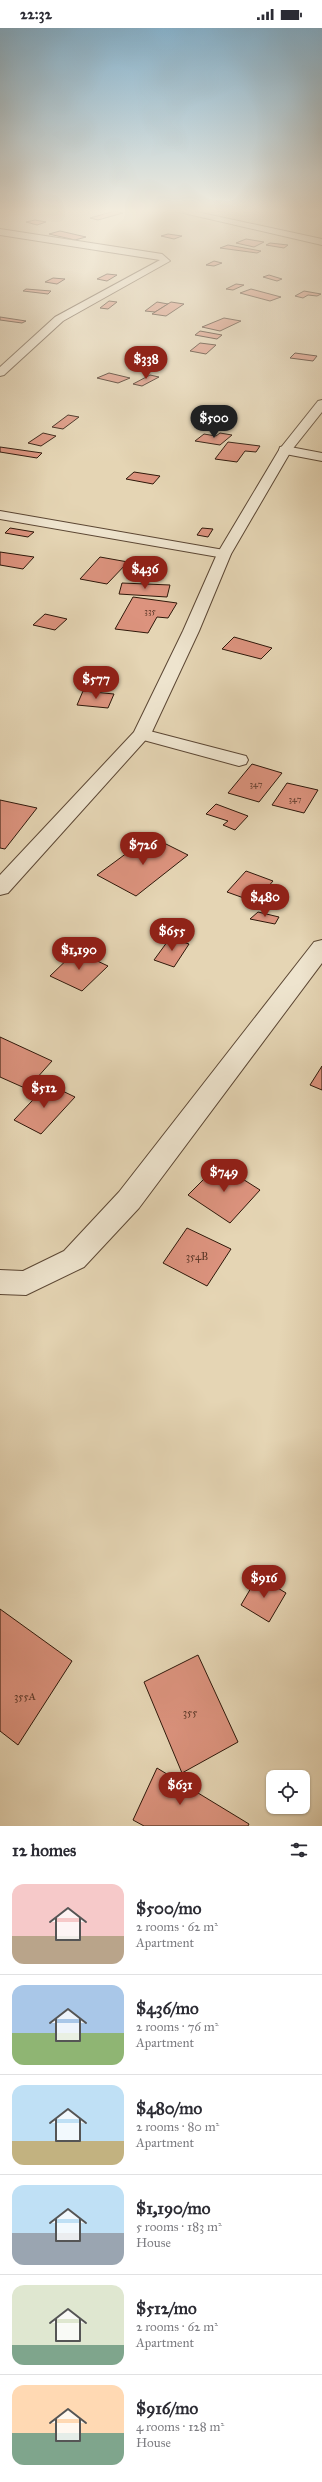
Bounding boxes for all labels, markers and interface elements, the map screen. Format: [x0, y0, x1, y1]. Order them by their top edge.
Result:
text: 22:32 [20, 5, 52, 23]
pin: $338 [122, 346, 170, 380]
text: $338 [133, 351, 159, 367]
pin: $500 [190, 405, 238, 439]
text: $500 [200, 410, 228, 426]
pin: $436 [121, 556, 169, 590]
text: $436 [132, 561, 158, 577]
house number: 335 [144, 605, 157, 616]
pin: $577 [72, 666, 120, 700]
text: $577 [82, 671, 110, 687]
house number: 347 [249, 778, 263, 789]
house number: 347 [288, 793, 302, 804]
pin: $726 [119, 832, 167, 866]
text: $726 [129, 837, 157, 853]
pin: $480 [241, 884, 289, 918]
text: $480 [250, 889, 280, 905]
pin: $655 [148, 918, 196, 952]
text: $655 [159, 923, 185, 939]
pin: $1,190 [46, 937, 112, 971]
text: $1,190 [61, 942, 97, 958]
pin: $512 [20, 1075, 68, 1109]
text: $512 [31, 1080, 57, 1096]
pin: $749 [200, 1159, 248, 1193]
text: $749 [210, 1164, 238, 1180]
house number: 354B [186, 1250, 208, 1263]
pin: $916 [240, 1565, 288, 1599]
text: $916 [251, 1570, 277, 1586]
house number: 355A [14, 1690, 37, 1703]
house number: 355 [183, 1706, 197, 1719]
map controls [266, 1770, 310, 1814]
button: locate [266, 1770, 310, 1814]
pin: $631 [156, 1772, 204, 1806]
text: $631 [168, 1777, 192, 1793]
icon: filters [288, 1839, 310, 1861]
text: 12 homes [12, 1840, 76, 1861]
text: $500/mo [136, 1898, 201, 1919]
icon: home [44, 1900, 92, 1948]
text: 2 rooms · 62 m² [136, 1919, 218, 1935]
text: Apartment [136, 1935, 194, 1951]
text: $436/mo [136, 1998, 199, 2019]
icon: home [44, 2001, 92, 2049]
text: 2 rooms · 76 m² [136, 2019, 218, 2035]
text: Apartment [136, 2035, 194, 2051]
text: $480/mo [136, 2098, 202, 2119]
icon: home [44, 2101, 92, 2149]
text: 2 rooms · 80 m² [136, 2119, 219, 2135]
text: Apartment [136, 2135, 194, 2151]
text: $1,190/mo [136, 2198, 210, 2219]
icon: home [44, 2201, 92, 2249]
text: 5 rooms · 183 m² [136, 2219, 222, 2235]
text: House [136, 2235, 171, 2251]
text: $512/mo [136, 2298, 197, 2319]
icon: home [44, 2301, 92, 2349]
text: 2 rooms · 62 m² [136, 2319, 218, 2335]
text: Apartment [136, 2335, 194, 2351]
text: $916/mo [136, 2398, 198, 2419]
icon: home [44, 2401, 92, 2449]
text: 4 rooms · 128 m² [136, 2419, 224, 2435]
text: House [136, 2435, 171, 2451]

